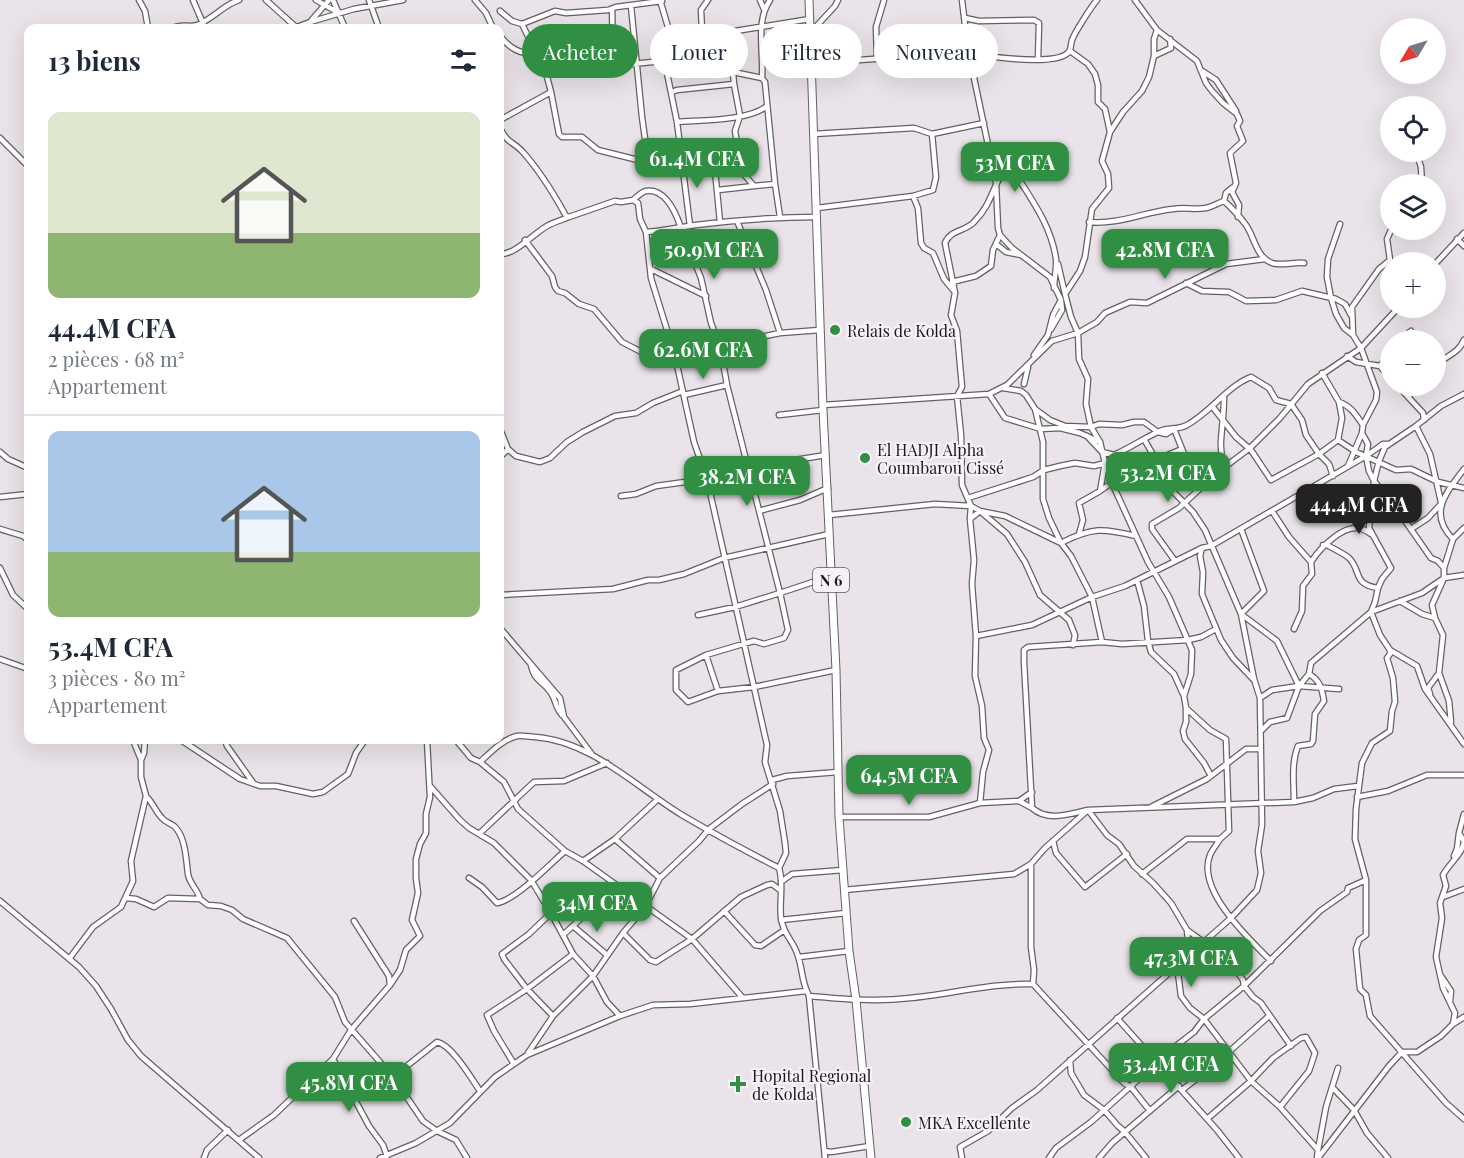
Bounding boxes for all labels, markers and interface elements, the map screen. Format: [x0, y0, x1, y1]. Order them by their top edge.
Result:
north arrow [1380, 18, 1446, 84]
map controls [1380, 18, 1446, 396]
chip: Acheter [522, 24, 638, 78]
chip: Louer [650, 24, 748, 78]
chip: Filtres [760, 24, 862, 78]
chip: Nouveau [874, 24, 998, 78]
text: 13 biens [48, 43, 141, 78]
icon: filters [447, 44, 480, 77]
button: locate [1380, 96, 1446, 162]
pin: 61.4M CFA [628, 138, 766, 189]
pin: 53M CFA [960, 142, 1070, 193]
text: 61.4M CFA [649, 144, 745, 171]
text: 53M CFA [975, 148, 1055, 175]
icon: home [210, 151, 318, 259]
button: layers [1380, 174, 1446, 240]
pin: 50.9M CFA [645, 229, 783, 280]
pin: 42.8M CFA [1096, 229, 1234, 280]
text: 50.9M CFA [664, 235, 764, 262]
text: 42.8M CFA [1115, 235, 1215, 262]
button: + [1380, 252, 1446, 318]
text: 44.4M CFA [48, 310, 176, 345]
place label: Relais de Kolda [847, 320, 956, 341]
marker: Relais de Kolda [828, 323, 842, 337]
pin: 62.6M CFA [634, 329, 772, 380]
button: − [1380, 330, 1446, 396]
text: 62.6M CFA [653, 335, 753, 362]
text: 2 pièces · 68 m² [48, 345, 184, 372]
text: Appartement [48, 372, 167, 399]
place label: El HADJI Alpha Coumbarou Cissé [877, 439, 1004, 478]
marker: El HADJI Alpha Coumbarou Cissé [858, 451, 872, 465]
pin: 53.2M CFA [1099, 452, 1237, 503]
pin: 38.2M CFA [678, 456, 816, 507]
text: 53.2M CFA [1120, 458, 1216, 485]
text: 38.2M CFA [698, 462, 796, 489]
icon: home [210, 470, 318, 578]
pin: 44.4M CFA [1290, 484, 1428, 535]
text: 44.4M CFA [1310, 490, 1408, 517]
road number: N 6 [813, 568, 849, 592]
text: 53.4M CFA [48, 629, 173, 664]
text: 3 pièces · 80 m² [48, 664, 186, 691]
text: Appartement [48, 691, 167, 718]
pin: 64.5M CFA [840, 755, 978, 806]
text: 64.5M CFA [860, 761, 958, 788]
pin: 34M CFA [542, 882, 652, 933]
text: 34M CFA [556, 888, 638, 915]
pin: 47.3M CFA [1122, 937, 1260, 988]
text: 47.3M CFA [1144, 943, 1238, 970]
pin: 53.4M CFA [1102, 1043, 1240, 1094]
text: 53.4M CFA [1123, 1049, 1219, 1076]
pin: 45.8M CFA [280, 1062, 418, 1113]
place label: Hopital Regional de Kolda [752, 1065, 872, 1104]
text: 45.8M CFA [300, 1068, 398, 1095]
marker: Hopital Regional de Kolda [729, 1075, 747, 1093]
place label: MKA Excellente [918, 1112, 1031, 1133]
marker: MKA Excellente [899, 1115, 913, 1129]

